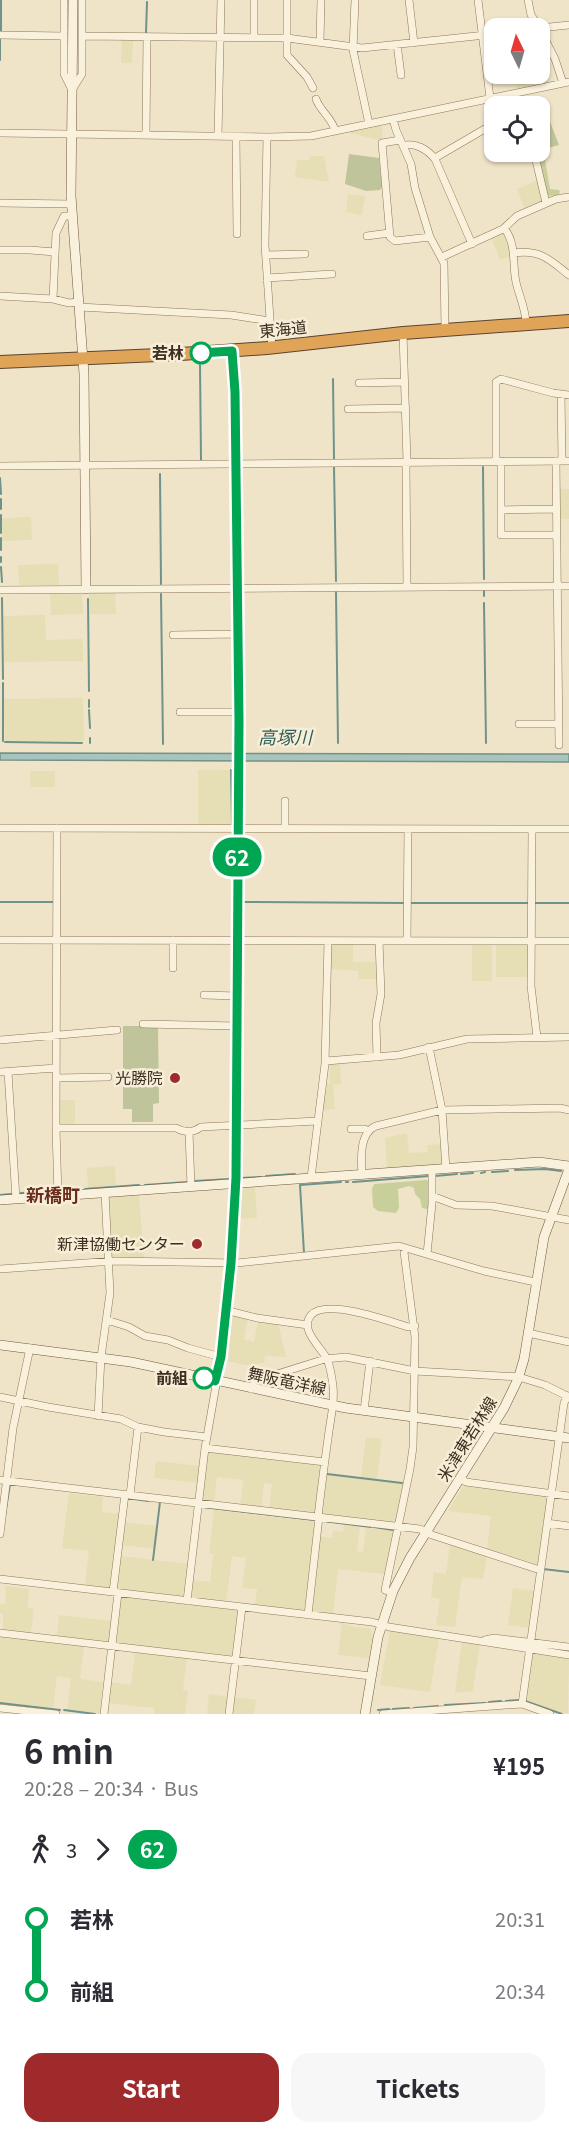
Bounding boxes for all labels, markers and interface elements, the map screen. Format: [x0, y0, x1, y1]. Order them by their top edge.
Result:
north arrow [484, 18, 550, 84]
map controls [484, 18, 550, 162]
button: locate [484, 96, 550, 162]
street label: 東海道 [258, 314, 308, 342]
place label: 若林 [152, 340, 184, 364]
marker: 若林 [190, 342, 212, 364]
water label: 高塚川 [258, 723, 314, 749]
line badge: 62 [210, 838, 264, 876]
text: 62 [225, 842, 249, 872]
place label: 光勝院 [115, 1065, 163, 1089]
marker: 光勝院 [168, 1071, 182, 1085]
district label: 新橋町 [26, 1181, 80, 1207]
place label: 新津協働センター [57, 1231, 185, 1255]
marker: 新津協働センター [190, 1237, 204, 1251]
street label: 舞阪竜洋線 [246, 1360, 329, 1400]
place label: 前組 [156, 1365, 188, 1389]
marker: 前組 [193, 1367, 215, 1389]
street label: 米津東若林線 [431, 1391, 502, 1486]
text: 6 min [24, 1726, 114, 1774]
text: ¥195 [493, 1749, 545, 1781]
text: 20:28 – 20:34 · Bus [24, 1773, 198, 1802]
icon: walk [24, 1833, 57, 1866]
icon: forward [86, 1833, 119, 1866]
text: 62 [140, 1834, 165, 1864]
text: 3 [66, 1835, 77, 1864]
text: 若林 [70, 1902, 114, 1934]
text: 20:31 [495, 1904, 545, 1933]
text: 前組 [70, 1974, 114, 2006]
text: 20:34 [495, 1976, 545, 2005]
button: Start [24, 2053, 279, 2122]
button: Tickets [291, 2053, 545, 2122]

